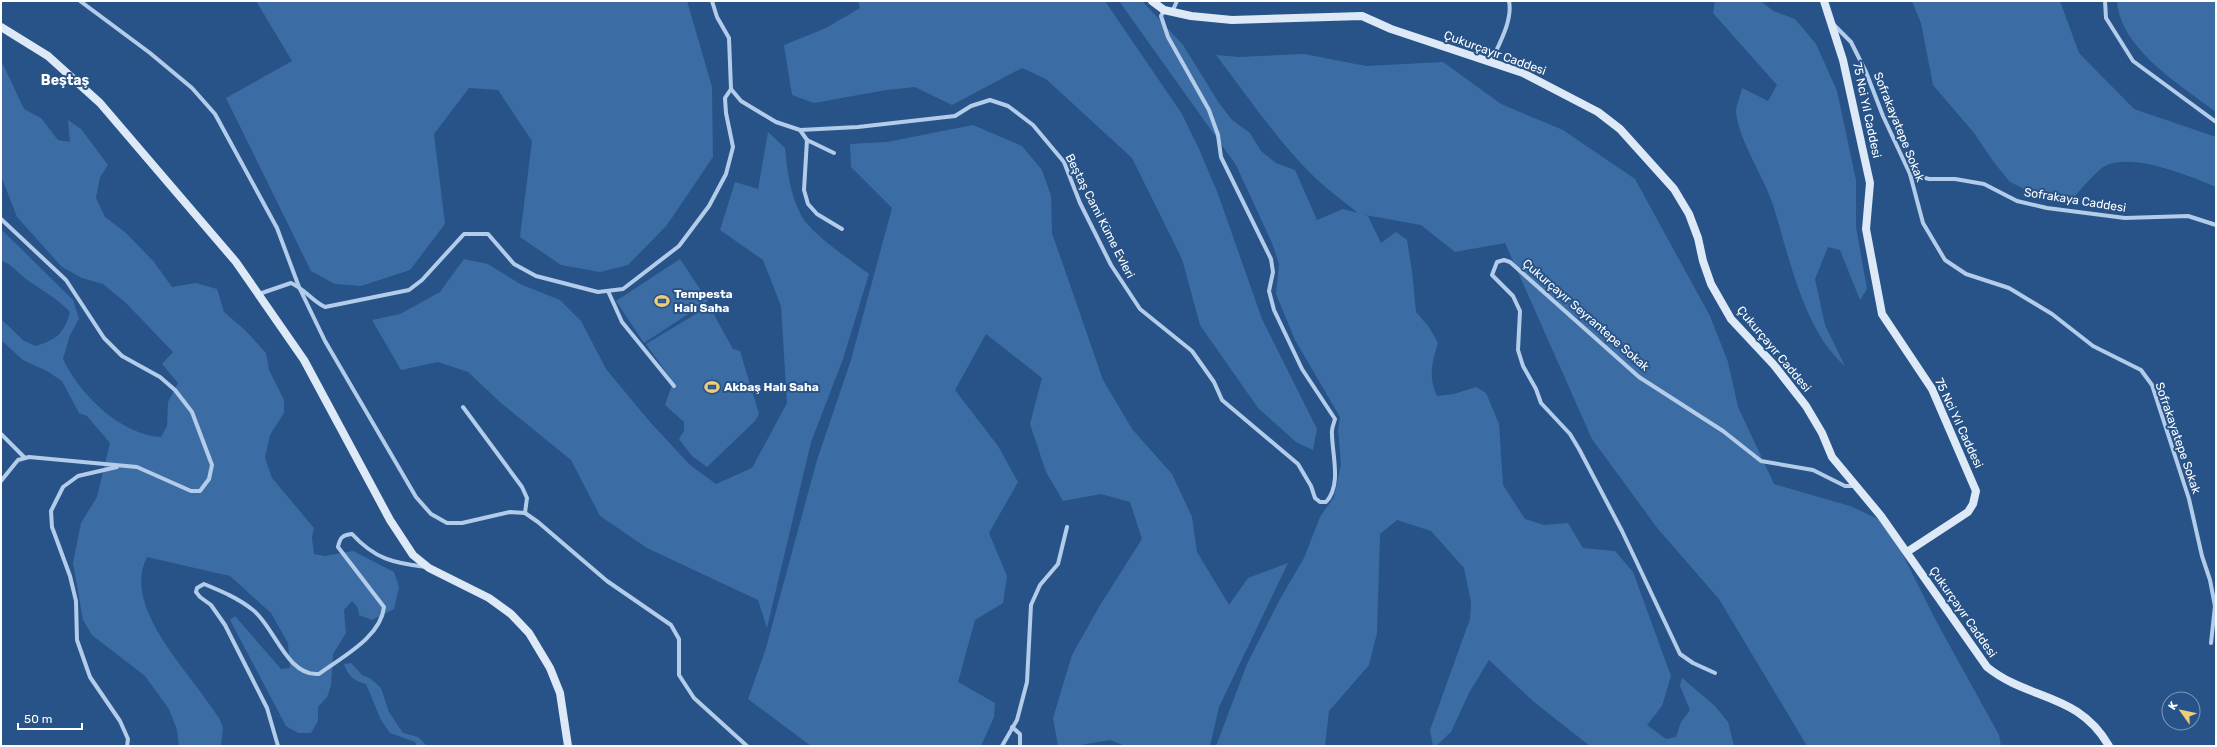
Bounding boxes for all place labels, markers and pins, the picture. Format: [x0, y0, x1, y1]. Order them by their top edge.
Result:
place label: Tempesta Halı Saha [674, 287, 733, 315]
sports icon: Tempesta Halı Saha [653, 292, 671, 310]
sports icon: Akbaş Halı Saha [703, 378, 721, 396]
place label: Akbaş Halı Saha [724, 380, 819, 394]

